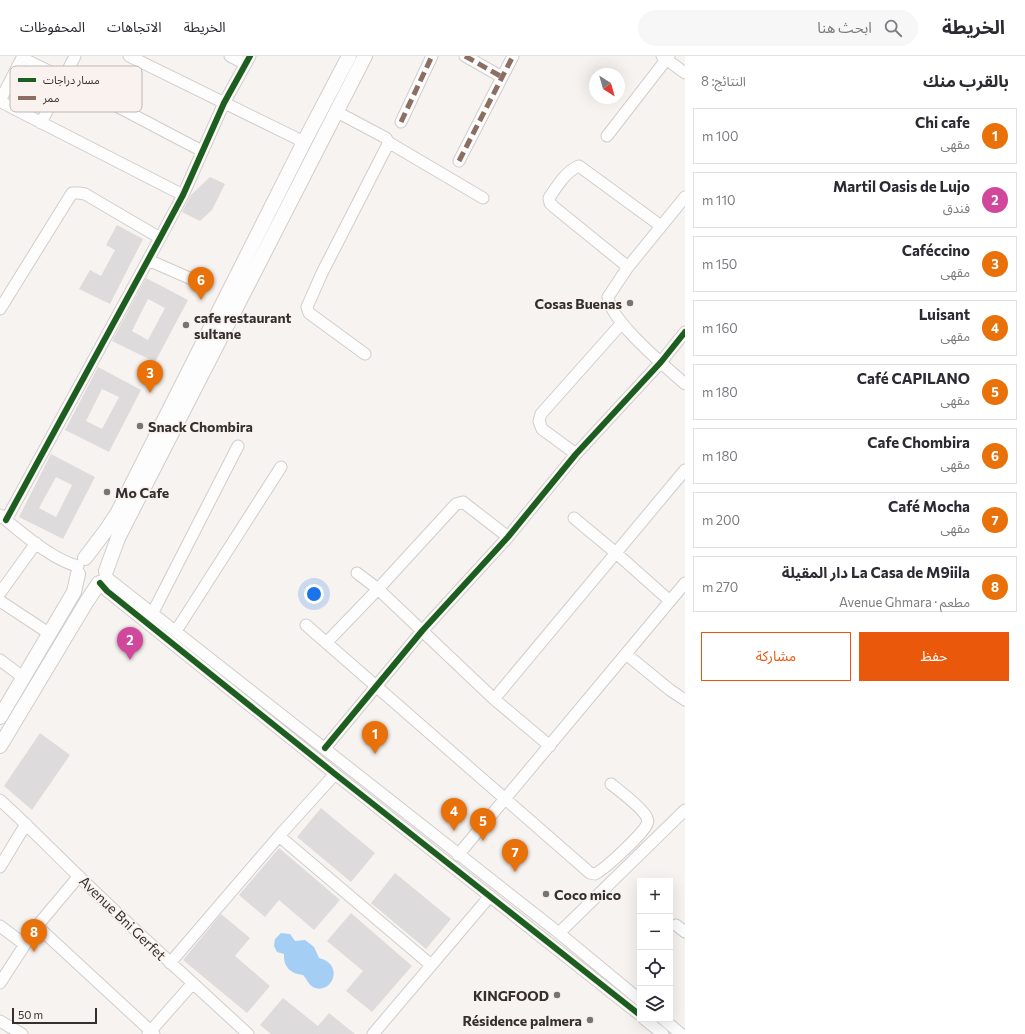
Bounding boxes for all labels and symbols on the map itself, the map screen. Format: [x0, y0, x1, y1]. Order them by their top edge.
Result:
legend [10, 66, 142, 112]
north arrow [589, 68, 625, 104]
text: مسار دراجات [43, 73, 100, 87]
text: ممر [42, 91, 60, 105]
pin: 6 [188, 267, 214, 300]
place label: Cosas Buenas [534, 295, 622, 312]
marker: Cosas Buenas [625, 298, 635, 308]
place label: cafe restaurant sultane [194, 309, 291, 342]
marker: cafe restaurant sultane [181, 320, 191, 330]
pin: 3 [137, 360, 163, 393]
place label: Snack Chombira [148, 418, 253, 435]
marker: Snack Chombira [135, 421, 145, 431]
place label: Mo Cafe [115, 484, 169, 501]
marker: Mo Cafe [102, 487, 112, 497]
your location [304, 584, 324, 604]
pin: 2 [117, 627, 143, 660]
pin: 1 [362, 721, 388, 754]
pin: 4 [441, 798, 467, 831]
pin: 5 [470, 808, 496, 841]
pin: 7 [502, 839, 528, 872]
street label: Avenue Bni Gerfet [76, 872, 170, 964]
place label: Coco mico [554, 886, 621, 903]
marker: Coco mico [541, 889, 551, 899]
pin: 8 [21, 919, 47, 952]
place label: KINGFOOD [473, 987, 549, 1004]
marker: KINGFOOD [552, 990, 562, 1000]
scale bar [12, 1006, 97, 1025]
place label: Résidence palmera [462, 1012, 582, 1029]
marker: Résidence palmera [585, 1015, 595, 1025]

